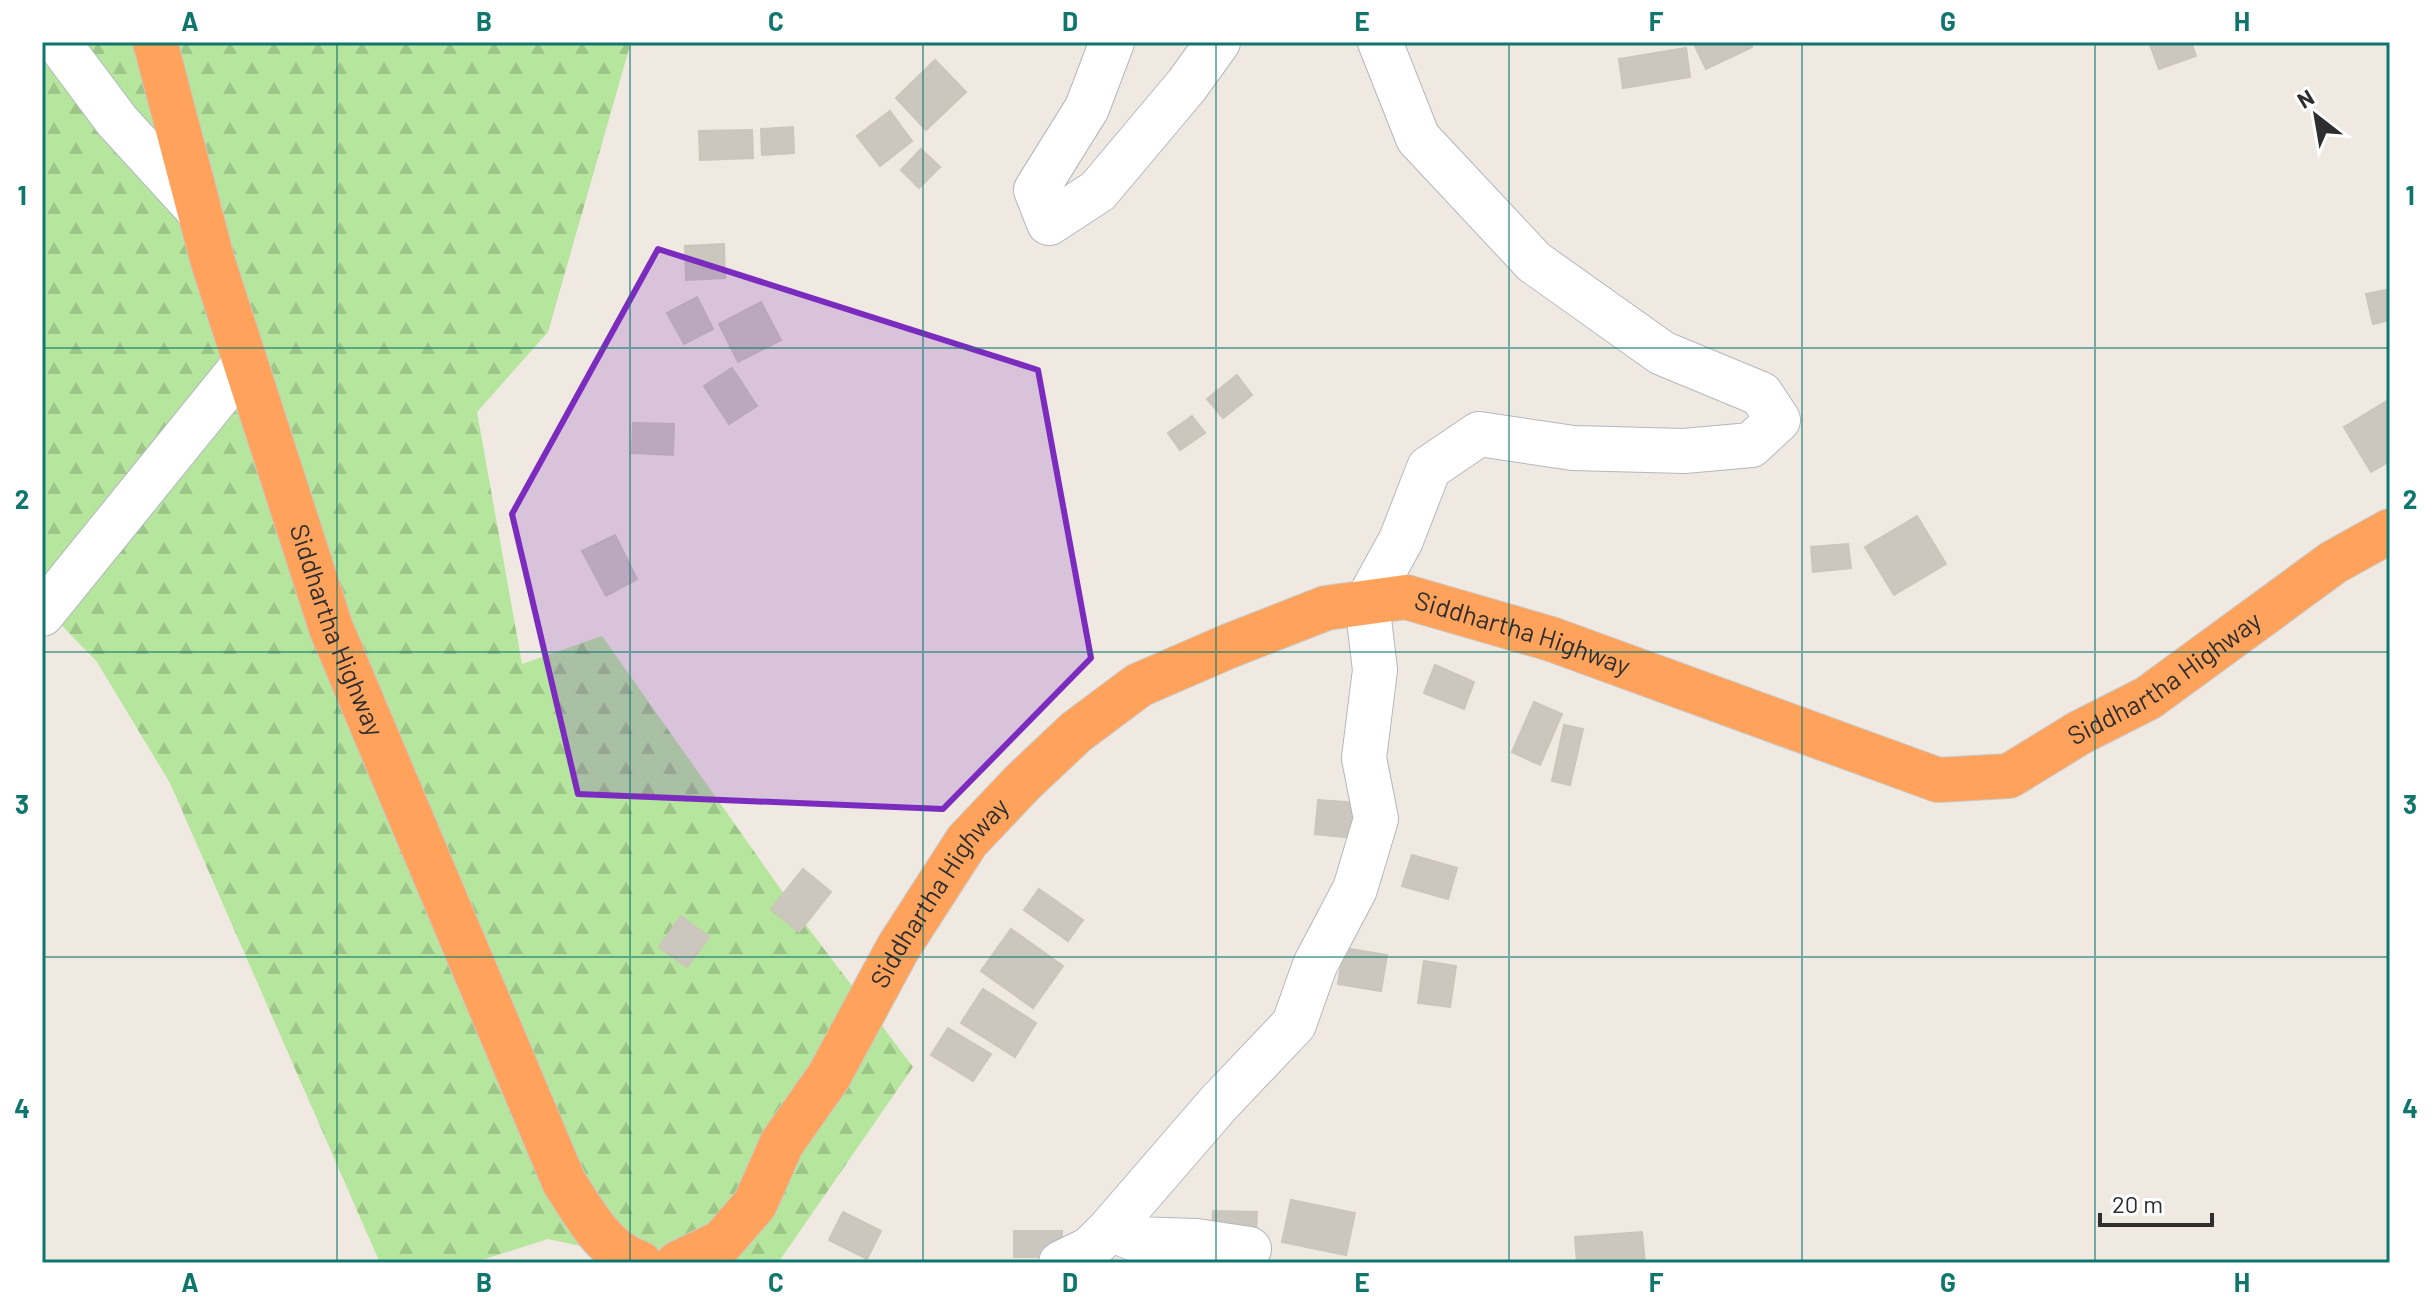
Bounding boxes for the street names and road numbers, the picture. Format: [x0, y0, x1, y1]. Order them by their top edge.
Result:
street label: Siddhartha Highway [284, 520, 392, 740]
street label: Siddhartha Highway [1411, 583, 1635, 681]
street label: Siddhartha Highway [2061, 604, 2266, 750]
street label: Siddhartha Highway [863, 790, 1014, 993]

